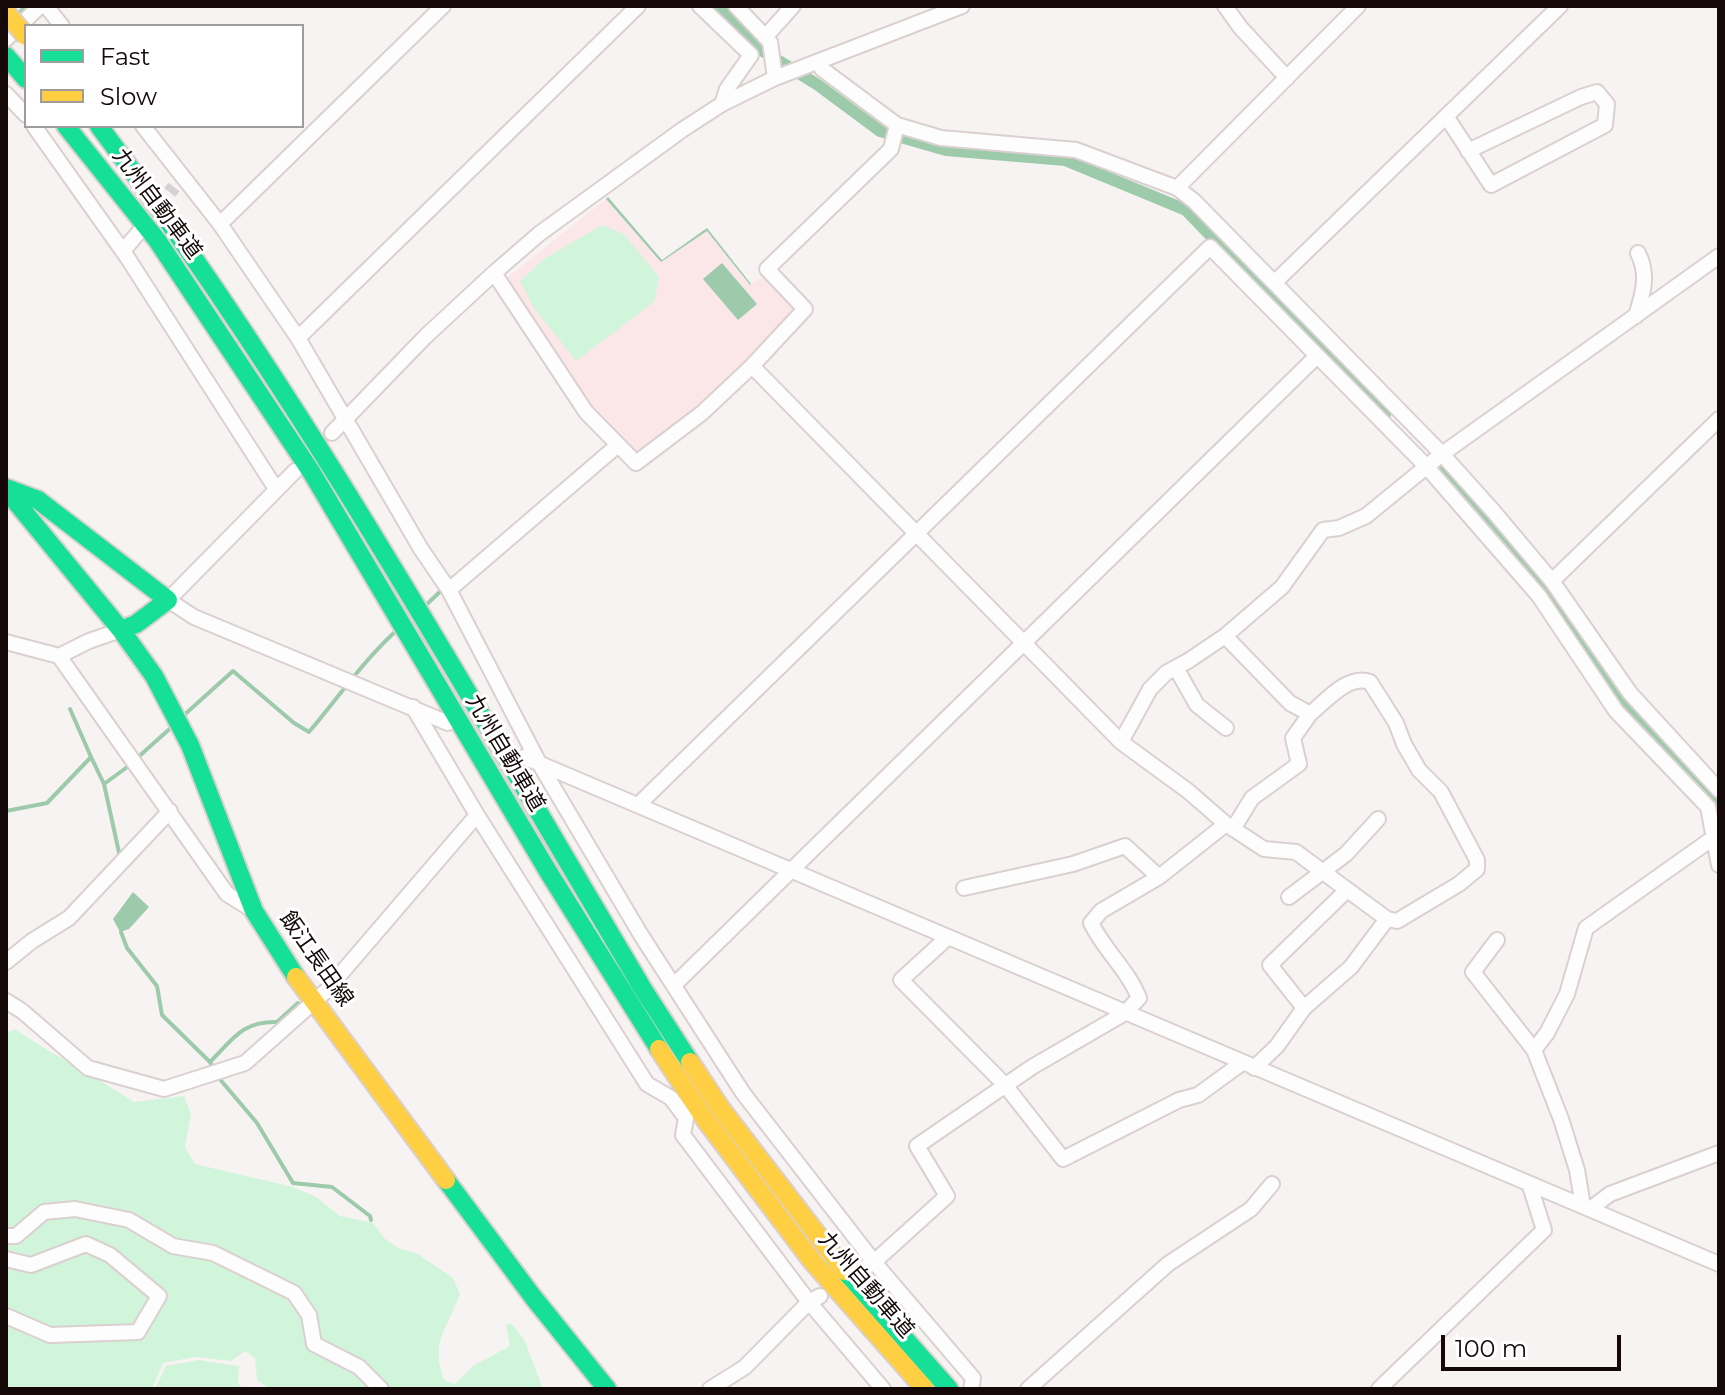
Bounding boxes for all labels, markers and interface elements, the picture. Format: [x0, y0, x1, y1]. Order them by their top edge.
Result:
legend [24, 24, 304, 128]
text: Fast [100, 42, 150, 71]
text: Slow [100, 82, 157, 111]
street label: 九州自動車道 [107, 143, 207, 265]
street label: 九州自動車道 [460, 690, 550, 816]
street label: 飯江長田線 [274, 906, 358, 1012]
street label: 九州自動車道 [813, 1227, 919, 1343]
scale bar [1445, 1319, 1625, 1369]
text: 100 m [1455, 1334, 1527, 1363]

